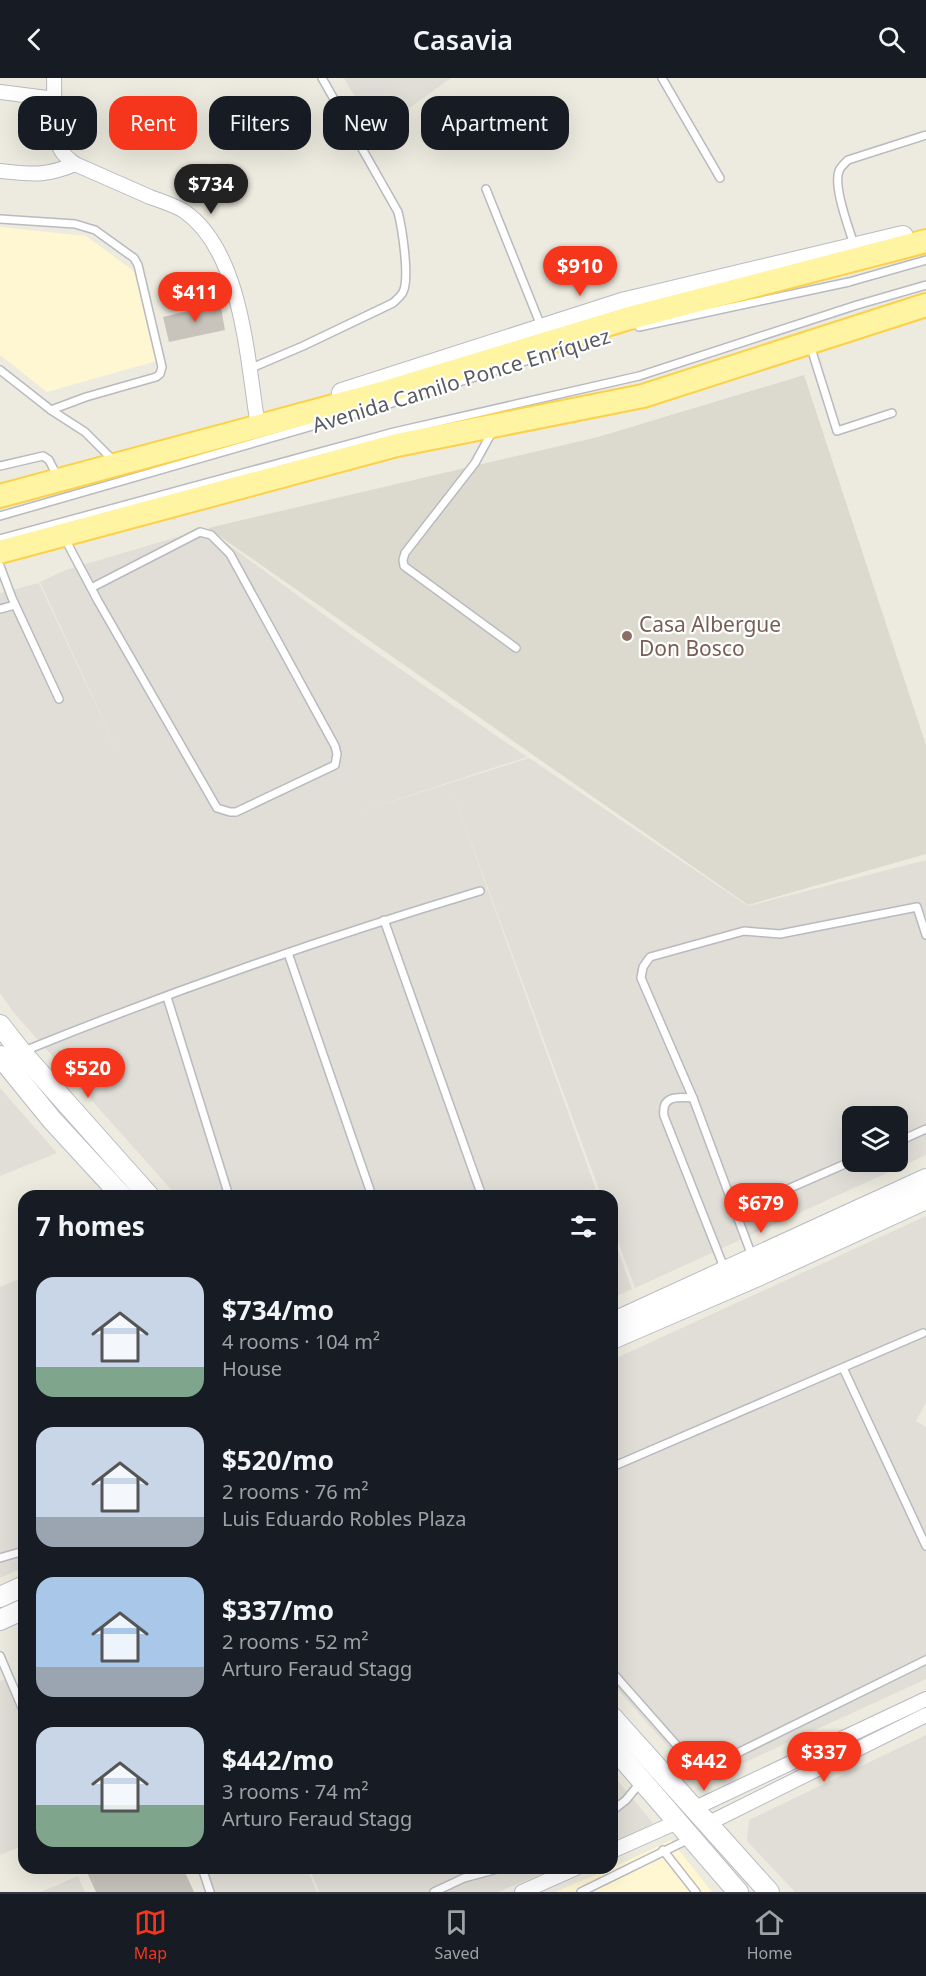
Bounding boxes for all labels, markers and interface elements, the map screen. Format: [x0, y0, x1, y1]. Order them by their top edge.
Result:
text: Casavia [413, 21, 513, 58]
icon: back [18, 23, 51, 56]
icon: search [875, 23, 908, 56]
chip: Buy [18, 96, 97, 150]
chip: Rent [109, 96, 197, 150]
chip: Filters [209, 96, 311, 150]
chip: New [323, 96, 409, 150]
chip: Apartment [421, 96, 569, 150]
pin: $734 [175, 164, 247, 215]
text: $734 [188, 170, 234, 197]
pin: $910 [544, 246, 616, 297]
text: $910 [557, 252, 603, 279]
pin: $411 [159, 272, 231, 323]
text: $411 [172, 278, 218, 305]
street label: Avenida Camilo Ponce Enríquez [309, 321, 613, 439]
place label: Casa Albergue Don Bosco [639, 610, 781, 662]
marker: Casa Albergue Don Bosco [620, 629, 634, 643]
pin: $520 [52, 1048, 124, 1099]
text: $520 [65, 1054, 111, 1081]
map controls [842, 1106, 908, 1172]
button: layers [842, 1106, 908, 1172]
pin: $679 [725, 1183, 797, 1234]
text: $679 [738, 1189, 784, 1216]
text: 7 homes [36, 1208, 145, 1244]
icon: filters [567, 1210, 600, 1243]
text: $734/mo [222, 1292, 334, 1328]
icon: home [84, 1301, 156, 1373]
text: 4 rooms · 104 m² [222, 1328, 380, 1355]
text: House [222, 1355, 282, 1382]
text: $520/mo [222, 1442, 334, 1478]
icon: home [84, 1451, 156, 1523]
text: 2 rooms · 76 m² [222, 1478, 369, 1505]
text: Luis Eduardo Robles Plaza [222, 1505, 466, 1532]
text: $337/mo [222, 1592, 334, 1628]
icon: home [84, 1601, 156, 1673]
text: 2 rooms · 52 m² [222, 1628, 369, 1655]
text: Arturo Feraud Stagg [222, 1655, 412, 1682]
pin: $337 [788, 1732, 860, 1783]
text: $337 [801, 1738, 847, 1765]
pin: $442 [668, 1741, 740, 1792]
text: $442/mo [222, 1742, 334, 1778]
text: $442 [681, 1747, 727, 1774]
icon: home [84, 1751, 156, 1823]
text: 3 rooms · 74 m² [222, 1778, 369, 1805]
text: Arturo Feraud Stagg [222, 1805, 412, 1832]
tab: Map [134, 1906, 167, 1964]
tab: Saved [435, 1906, 479, 1964]
tab: Home [747, 1906, 792, 1964]

